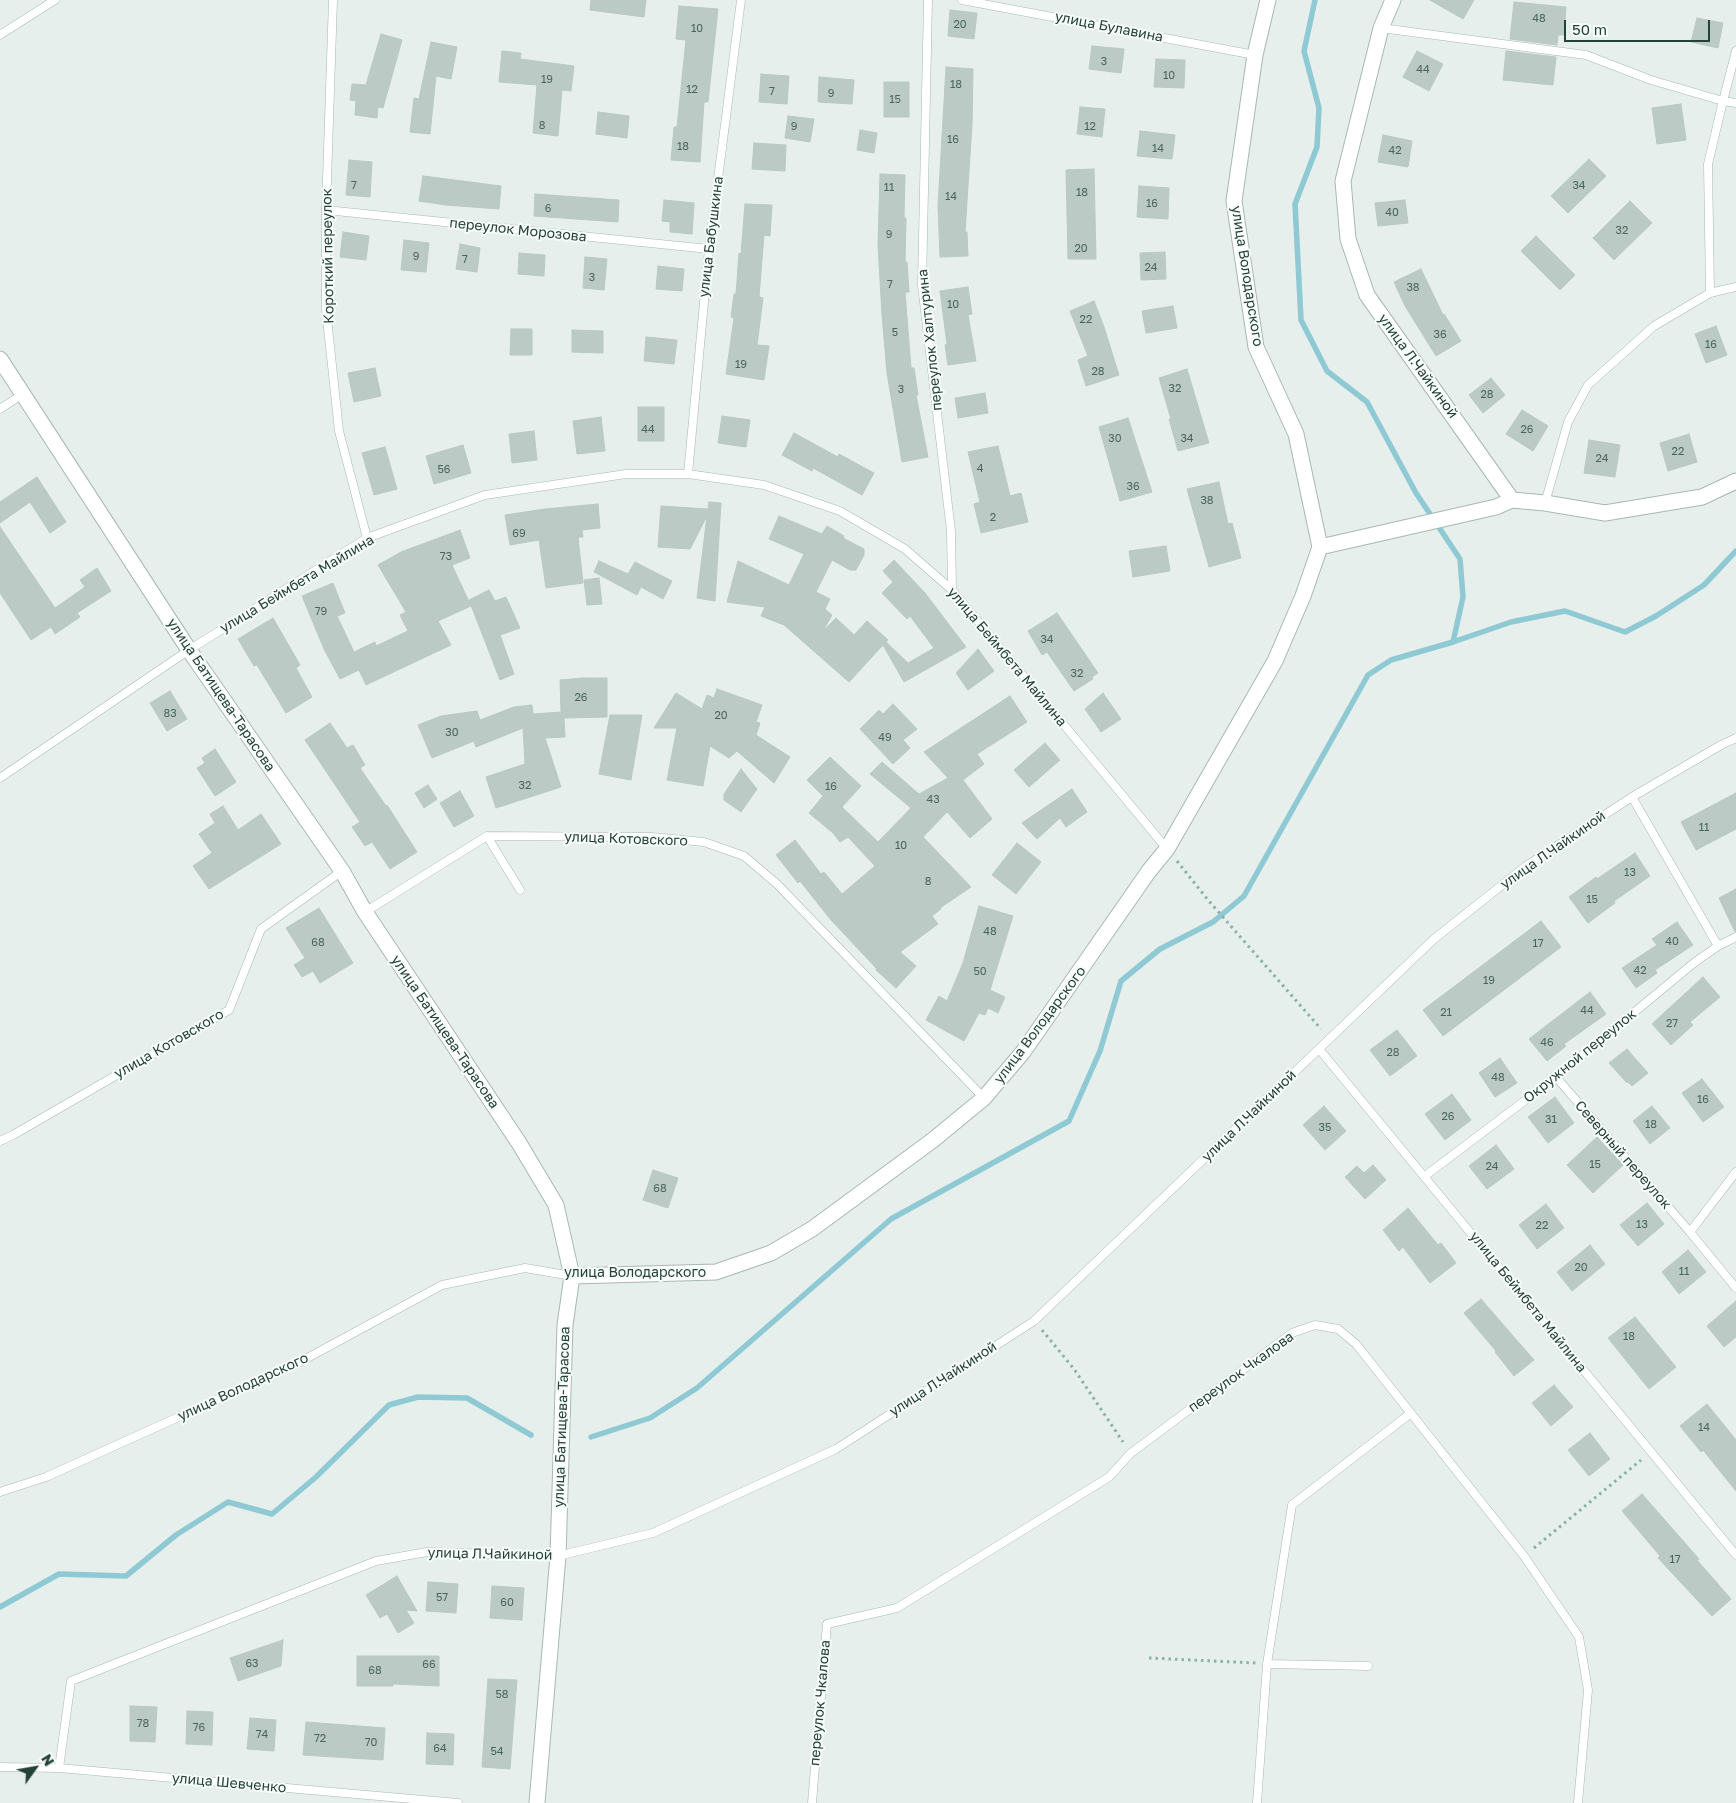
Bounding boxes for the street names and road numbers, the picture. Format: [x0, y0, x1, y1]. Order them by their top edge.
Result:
street label: улица Булавина [1053, 8, 1165, 46]
street label: улица Бабушкина [695, 175, 727, 299]
street label: Короткий переулок [318, 188, 338, 324]
street label: улица Володарского [1228, 204, 1266, 348]
street label: переулок Морозова [449, 214, 587, 246]
street label: переулок Халтурина [914, 268, 946, 412]
street label: улица Л.Чайкиной [1375, 311, 1461, 421]
street label: улица Беймбета Майлина [217, 531, 377, 637]
street label: улица Беймбета Майлина [944, 584, 1070, 730]
street label: улица Батищева-Тарасова [163, 615, 279, 775]
street label: улица Л.Чайкиной [1497, 807, 1609, 893]
street label: улица Котовского [564, 828, 688, 850]
street label: улица Батищева-Тарасова [387, 952, 503, 1112]
street label: улица Володарского [990, 963, 1090, 1087]
street label: Окружной переулок [1520, 1005, 1640, 1107]
street label: улица Котовского [111, 1006, 227, 1082]
street label: улица Л.Чайкиной [1198, 1067, 1300, 1165]
street label: Северный переулок [1571, 1097, 1675, 1213]
street label: улица Беймбета Майлина [1466, 1228, 1590, 1376]
street label: улица Володарского [564, 1265, 706, 1281]
street label: улица Батищева-Тарасова [550, 1326, 574, 1508]
street label: переулок Чкалова [1185, 1328, 1297, 1416]
street label: улица Л.Чайкиной [886, 1338, 1000, 1420]
street label: улица Володарского [175, 1349, 311, 1425]
street label: улица Л.Чайкиной [428, 1545, 552, 1563]
street label: переулок Чкалова [806, 1639, 834, 1767]
street label: улица Шевченко [171, 1770, 287, 1796]

